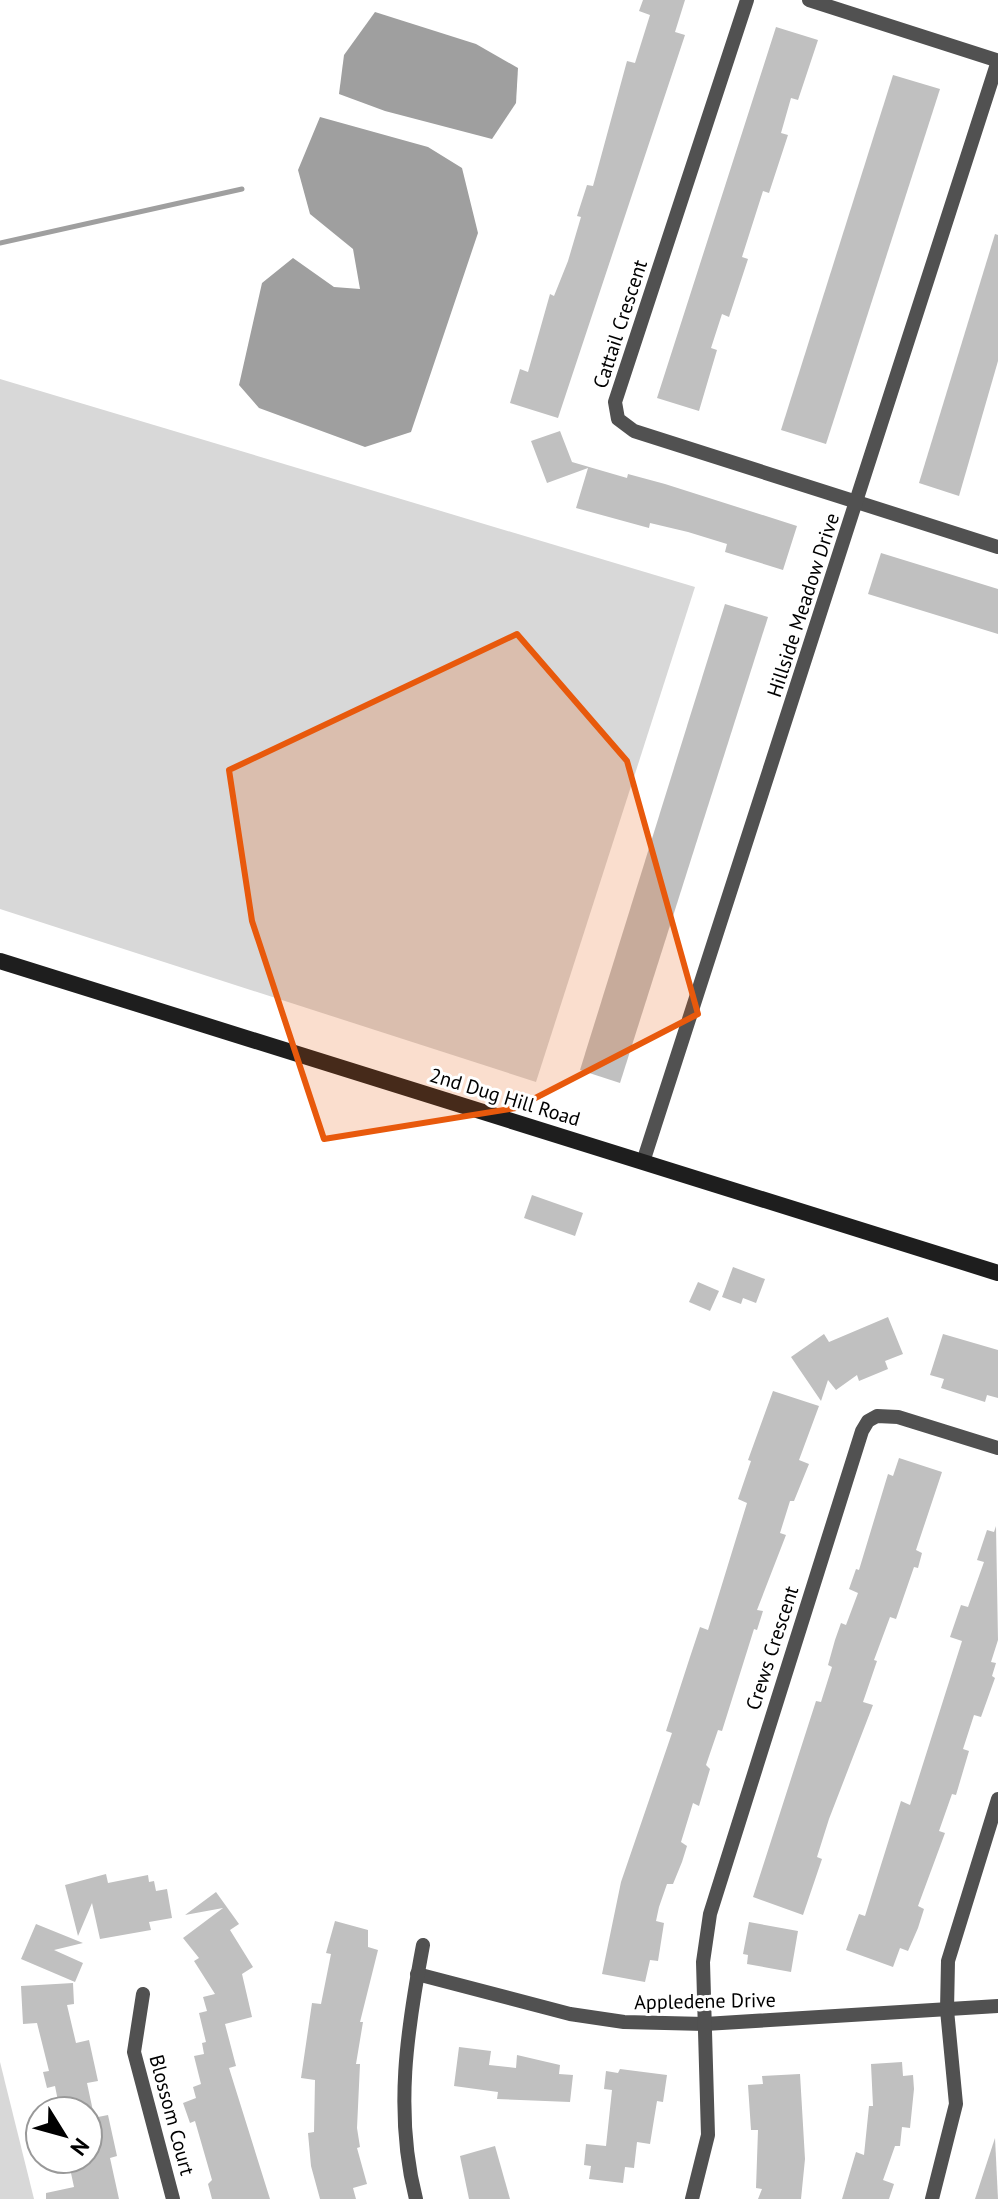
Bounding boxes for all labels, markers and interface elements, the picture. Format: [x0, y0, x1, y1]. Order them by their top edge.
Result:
street label: Cattail Crescent [587, 256, 653, 392]
street label: Hillside Meadow Drive [761, 510, 845, 700]
street label: 2nd Dug Hill Road [427, 1062, 583, 1132]
street label: Crews Crescent [740, 1582, 804, 1713]
street label: Appledene Drive [634, 1987, 776, 2015]
street label: Blossom Court [143, 2052, 201, 2178]
north arrow [24, 2095, 104, 2175]
text: N [64, 2133, 96, 2161]

